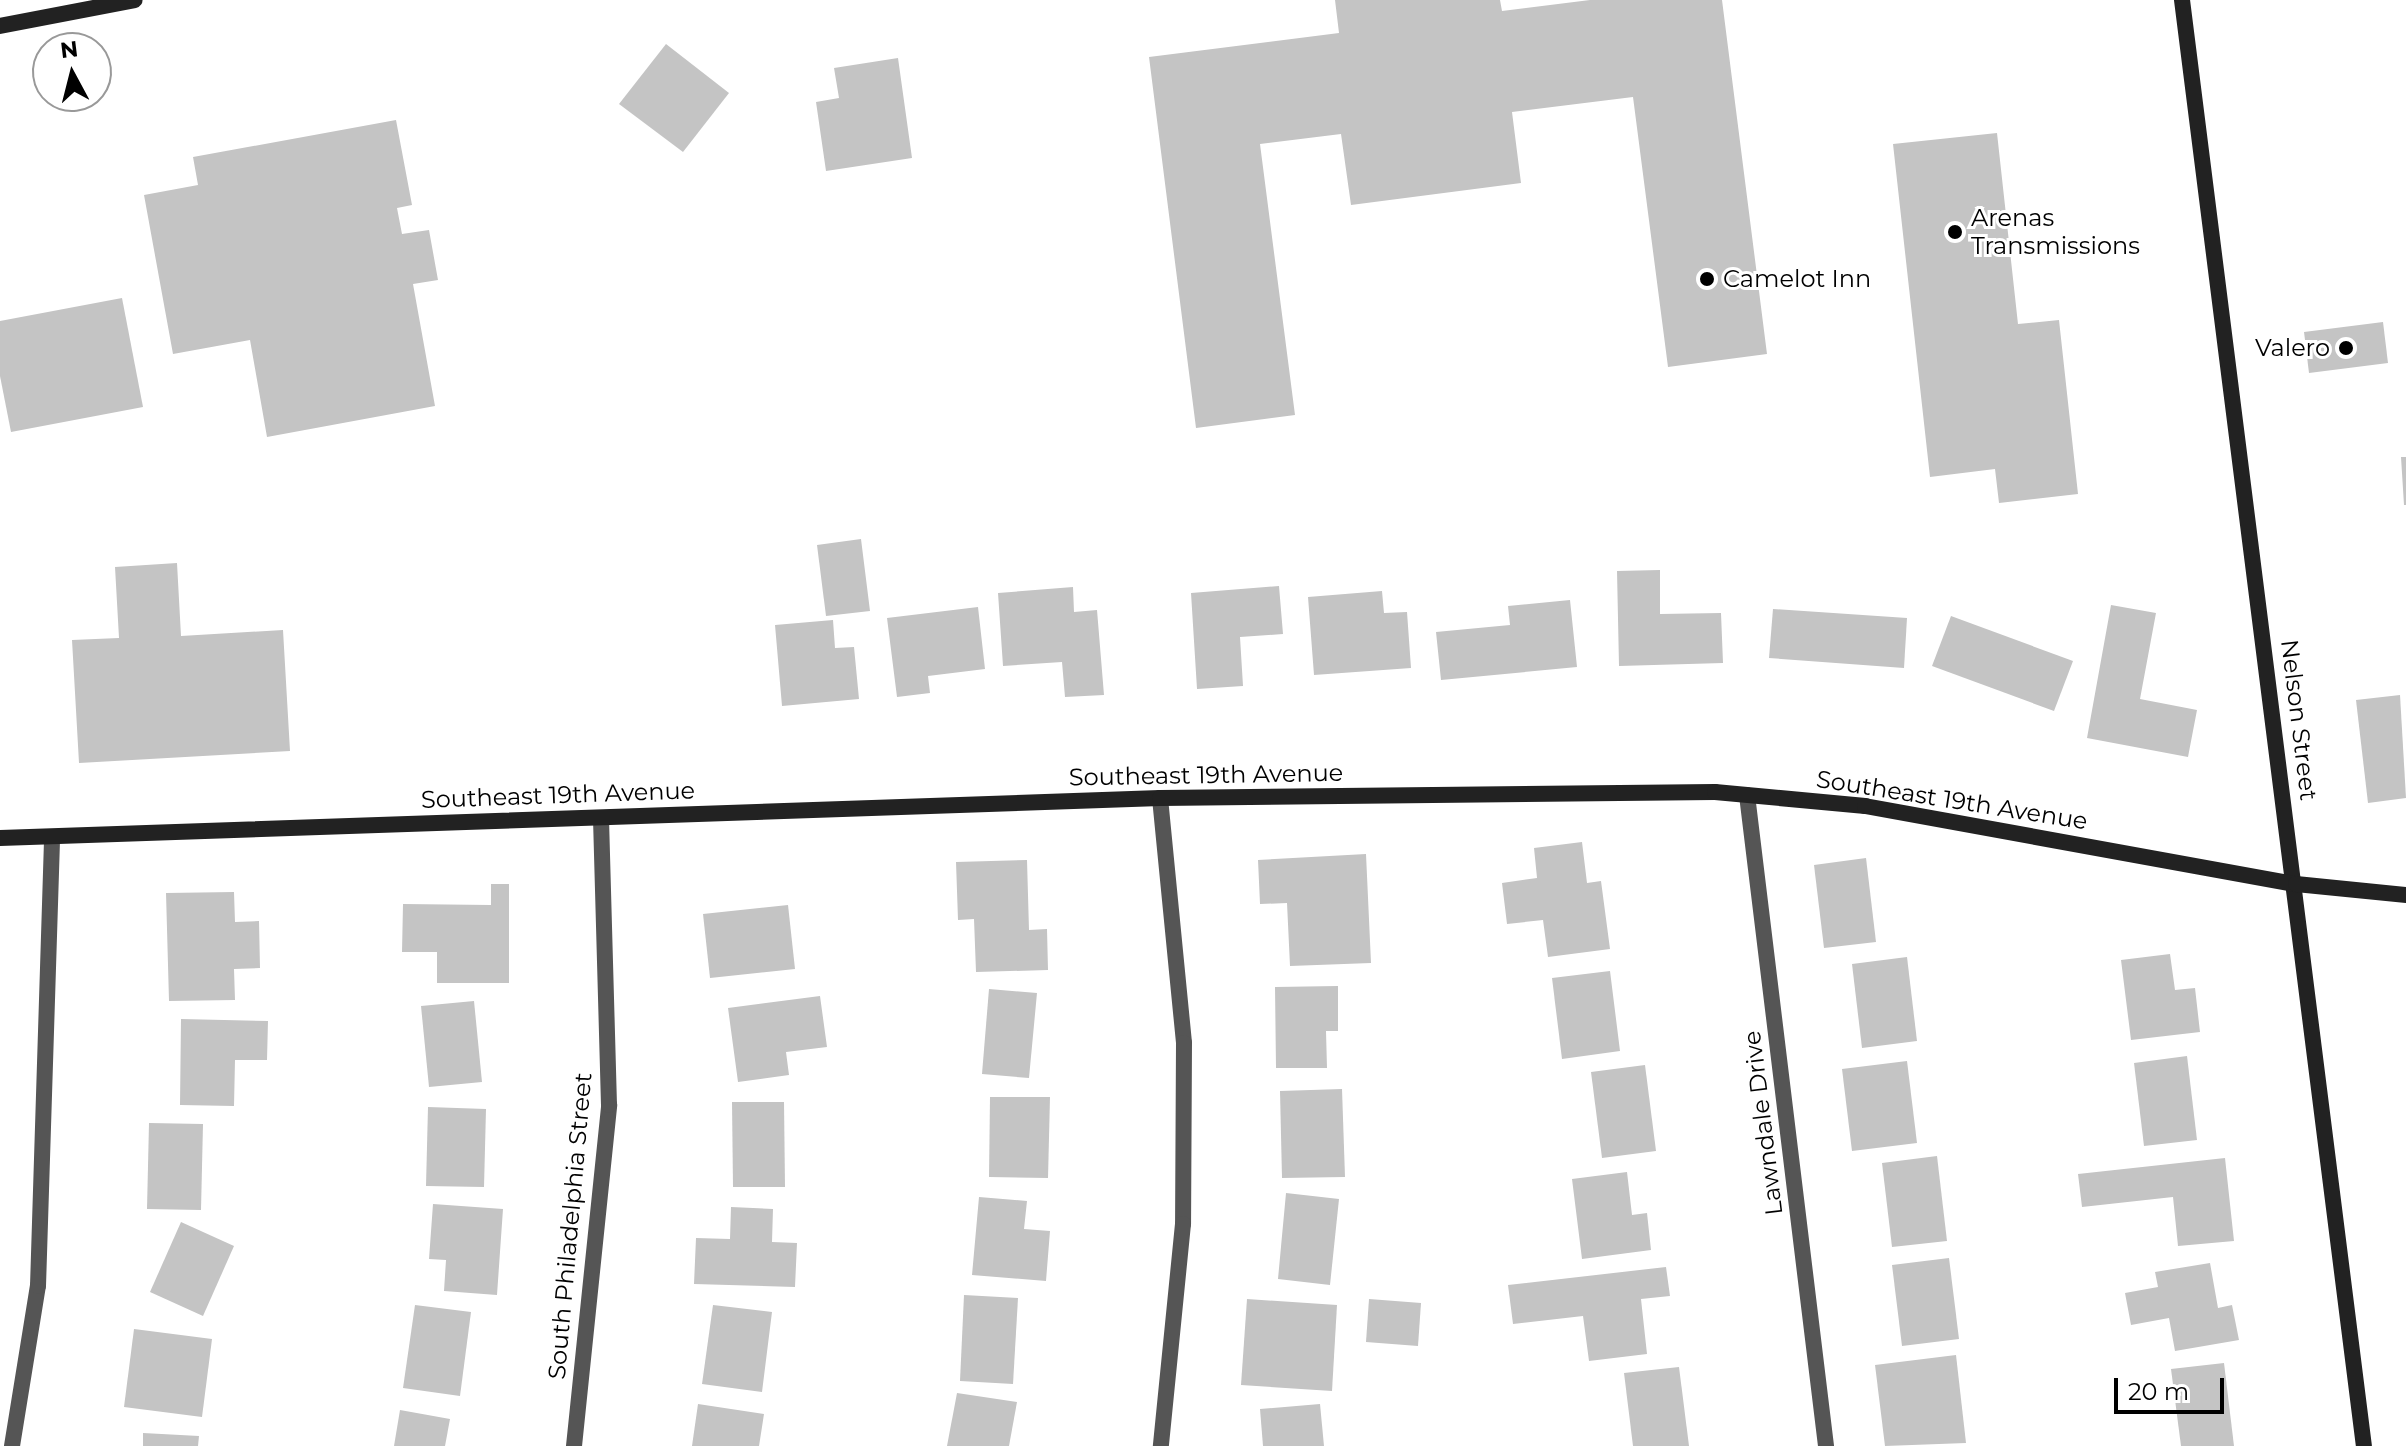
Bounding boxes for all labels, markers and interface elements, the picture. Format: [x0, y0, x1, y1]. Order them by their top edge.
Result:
north arrow [32, 32, 112, 112]
text: N [59, 35, 80, 64]
place label: Arenas Transmissions [1971, 204, 2140, 260]
marker: Arenas Transmissions [1946, 223, 1964, 241]
place label: Camelot Inn [1723, 265, 1871, 293]
marker: Camelot Inn [1698, 270, 1716, 288]
place label: Valero [2255, 334, 2330, 362]
marker: Valero [2337, 339, 2355, 357]
street label: Nelson Street [2275, 638, 2323, 802]
street label: Southeast 19th Avenue [1069, 758, 1343, 792]
street label: Southeast 19th Avenue [1814, 764, 2090, 836]
street label: Southeast 19th Avenue [420, 776, 696, 814]
street label: Lawndale Drive [1737, 1029, 1789, 1217]
street label: South Philadelphia Street [542, 1071, 598, 1381]
scale bar [2118, 1362, 2228, 1412]
text: 20 m [2128, 1377, 2189, 1406]

